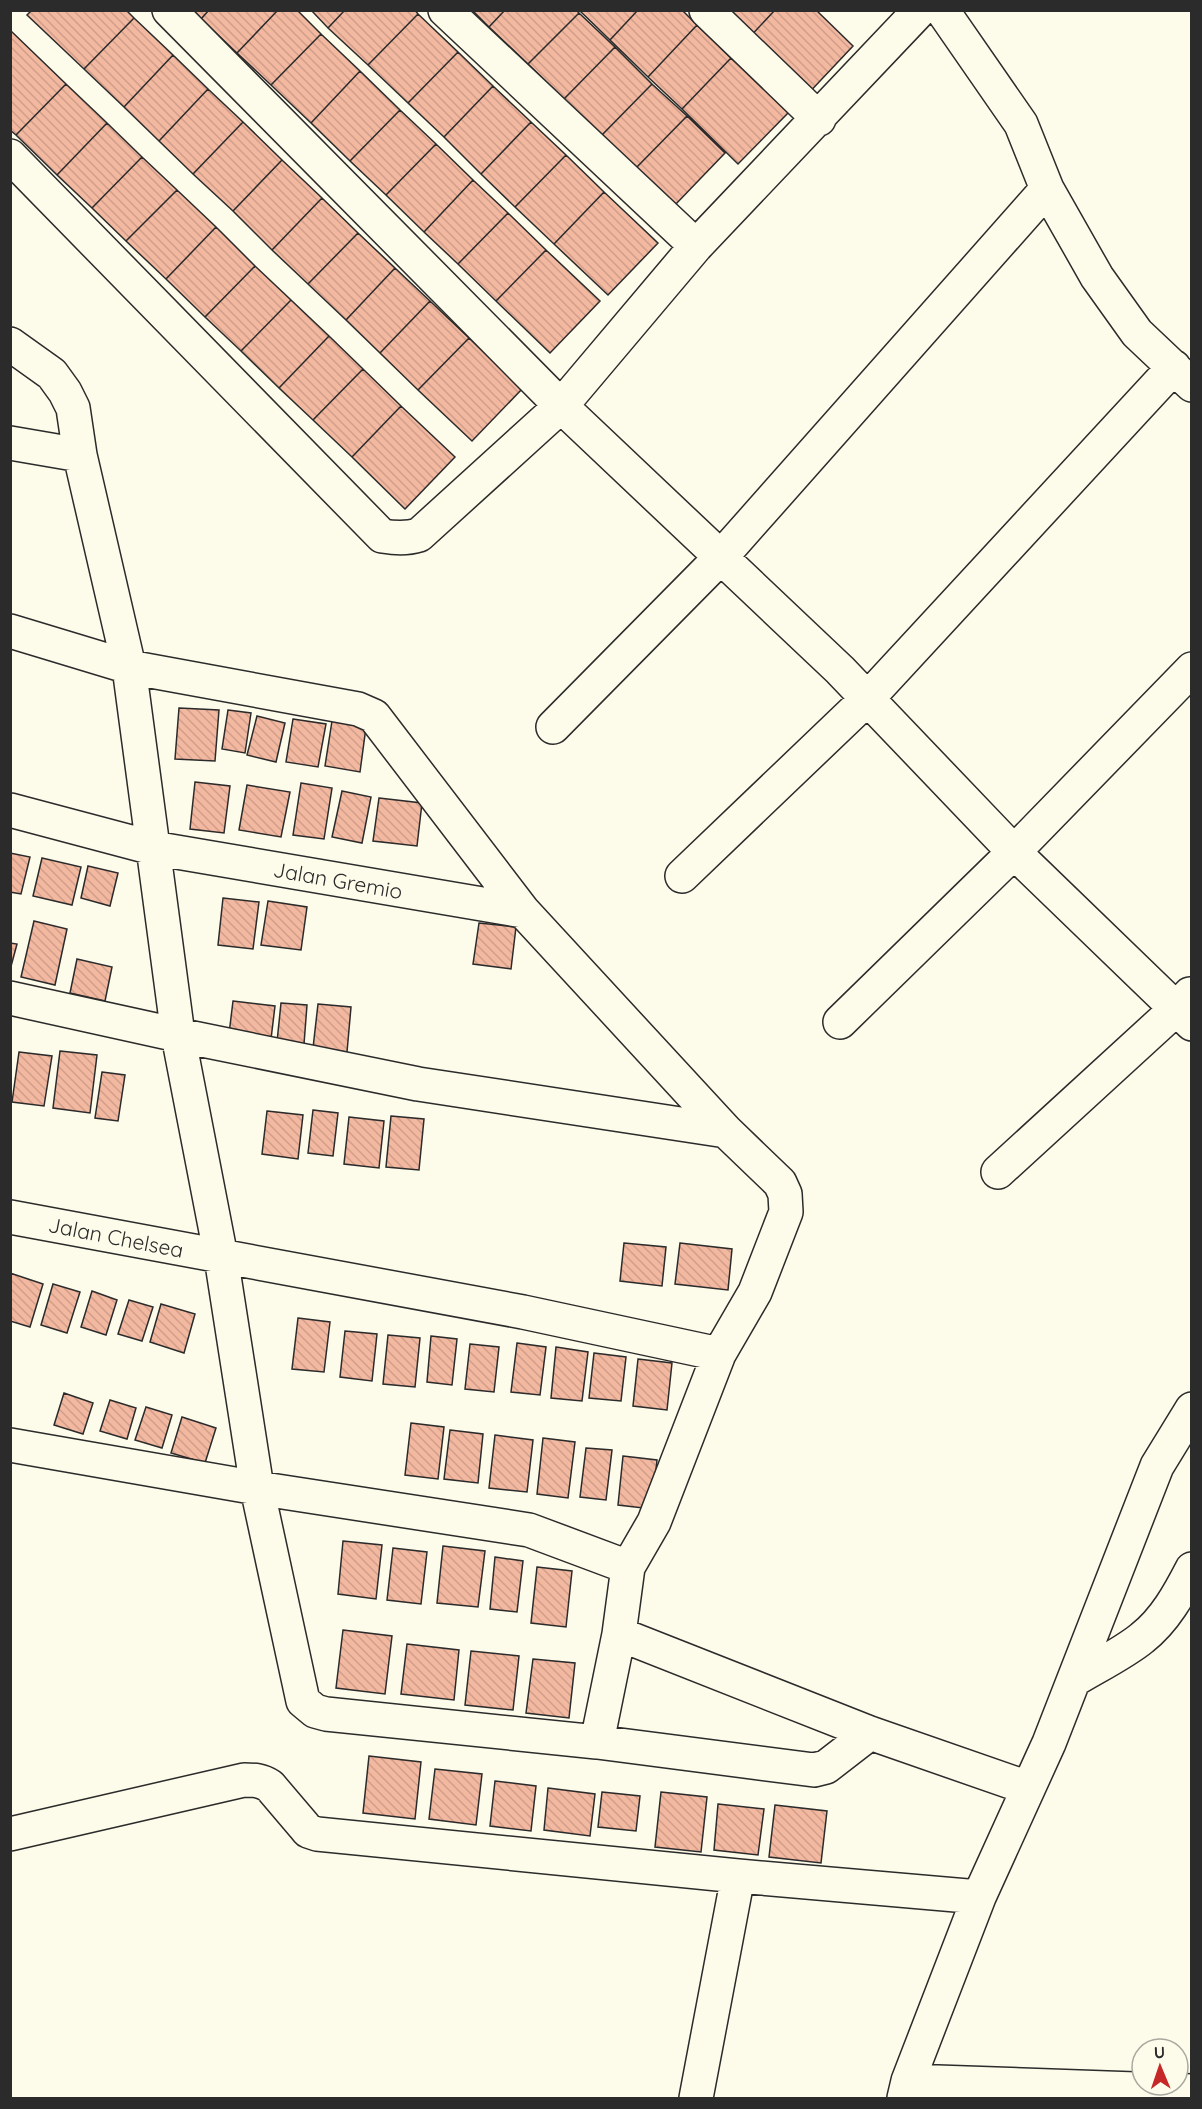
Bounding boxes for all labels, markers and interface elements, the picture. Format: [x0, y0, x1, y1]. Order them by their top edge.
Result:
street label: Jalan Gremio [271, 856, 405, 904]
street label: Jalan Chelsea [46, 1211, 186, 1263]
north arrow [1130, 2037, 1190, 2097]
text: U [1153, 2042, 1165, 2062]

